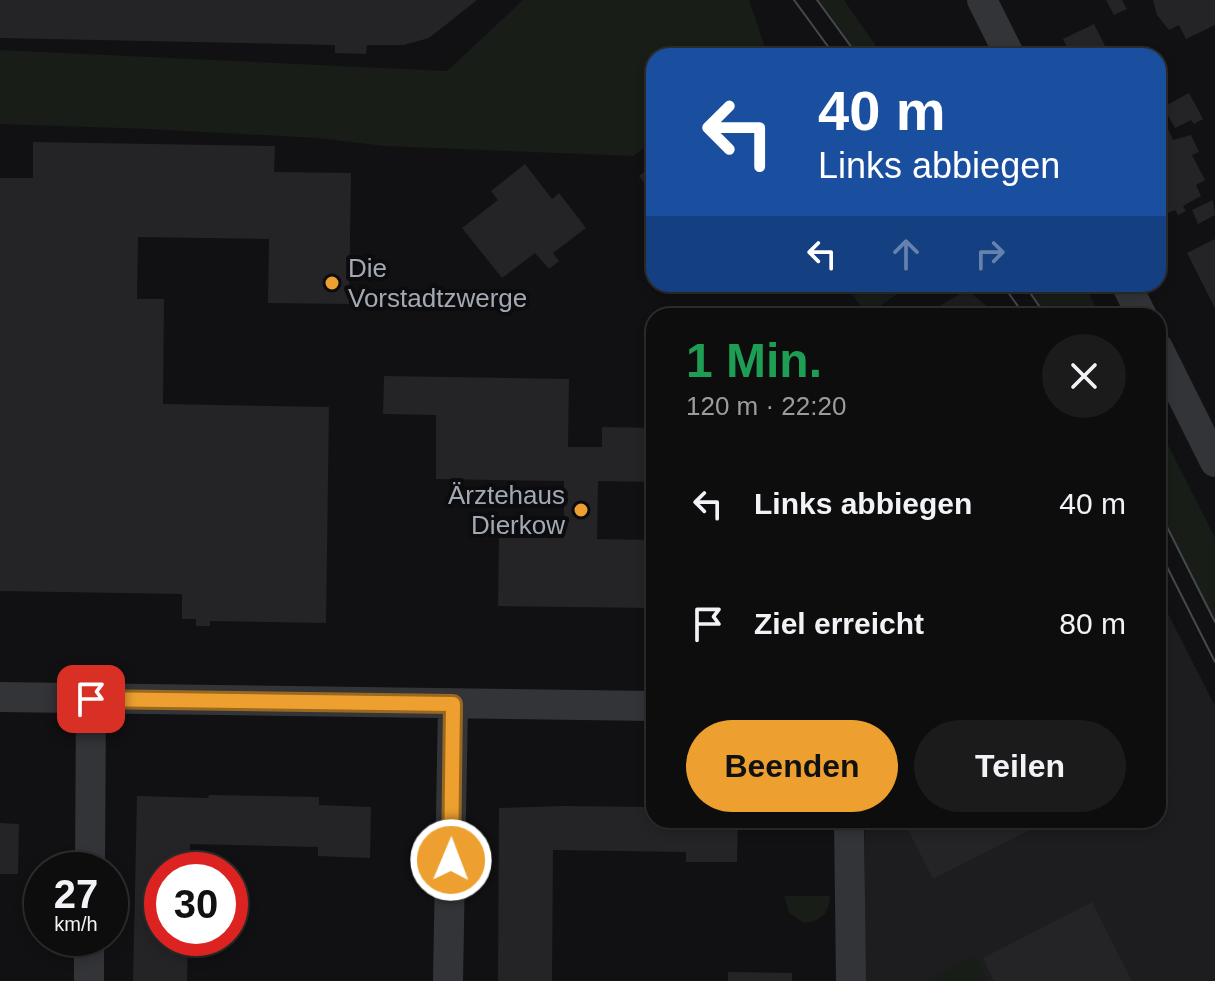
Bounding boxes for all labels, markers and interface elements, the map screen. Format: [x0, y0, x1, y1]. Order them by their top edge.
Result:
text: 40 m [818, 79, 946, 142]
icon: left [686, 80, 790, 184]
text: Links abbiegen [818, 145, 1060, 186]
icon: left [800, 232, 844, 276]
icon: ahead [884, 232, 928, 276]
icon: right [968, 232, 1012, 276]
place label: Die Vorstadtzwerge [348, 253, 527, 313]
marker: Die Vorstadtzwerge [323, 274, 341, 292]
text: 1 Min. [686, 334, 822, 387]
button: close [1042, 334, 1126, 418]
text: 120 m · 22:20 [686, 391, 846, 421]
place label: Ärztehaus Dierkow [448, 480, 565, 540]
icon: left [686, 482, 730, 526]
text: Links abbiegen [754, 487, 972, 520]
text: 40 m [1059, 487, 1126, 520]
marker: Ärztehaus Dierkow [572, 501, 590, 519]
icon: arrive [686, 602, 730, 646]
text: Ziel erreicht [754, 607, 924, 640]
text: 80 m [1059, 607, 1126, 640]
pin [57, 665, 125, 733]
icon: arrive [69, 677, 113, 721]
button: Beenden [686, 720, 898, 812]
button: Teilen [914, 720, 1126, 812]
position arrow [409, 818, 493, 902]
speed limit sign: 30 [144, 852, 248, 956]
text: 27 [54, 872, 98, 916]
text: km/h [54, 913, 98, 935]

